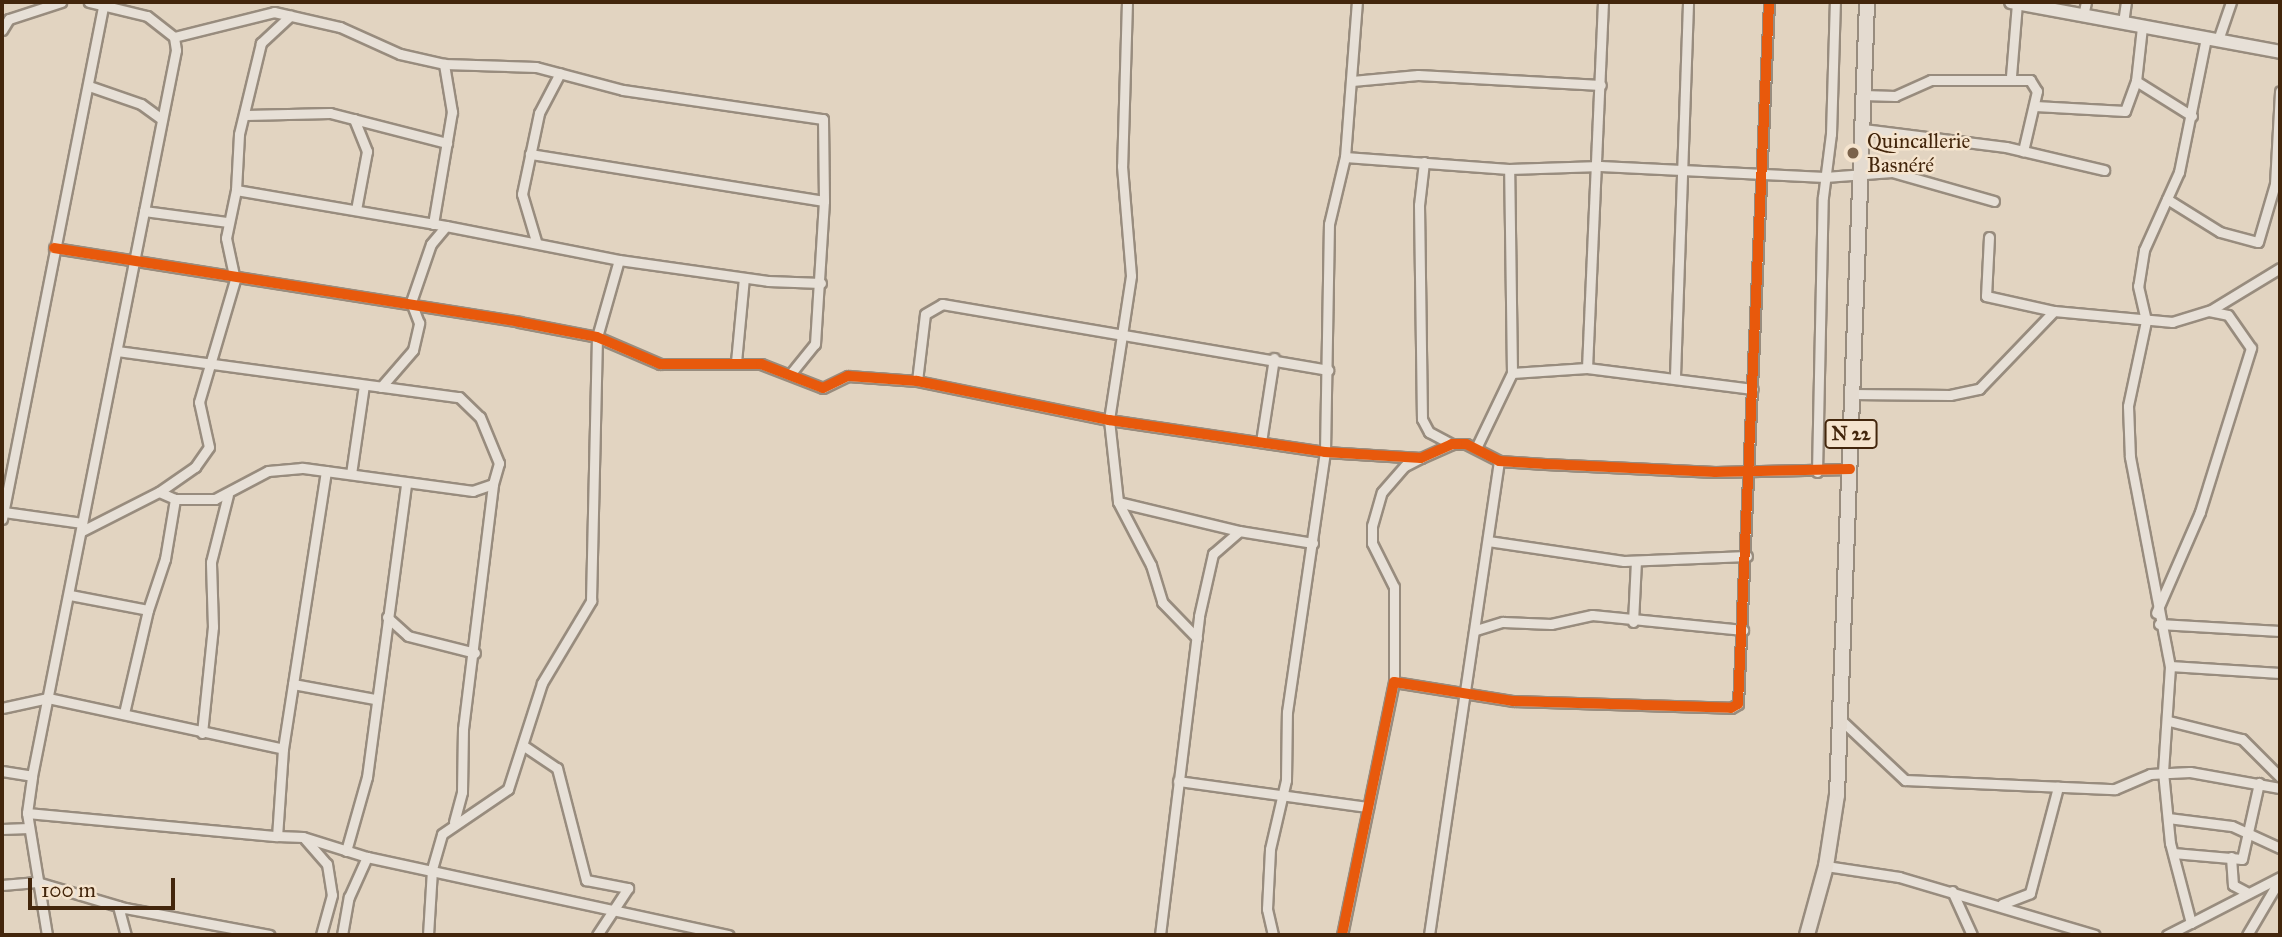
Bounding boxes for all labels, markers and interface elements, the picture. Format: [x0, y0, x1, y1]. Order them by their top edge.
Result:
place label: Quincallerie Basnéré [1867, 128, 1970, 178]
marker: Quincallerie Basnéré [1845, 145, 1861, 161]
road number: N 22 [1823, 418, 1879, 449]
scale bar [32, 864, 178, 908]
text: 100 m [41, 877, 96, 903]

